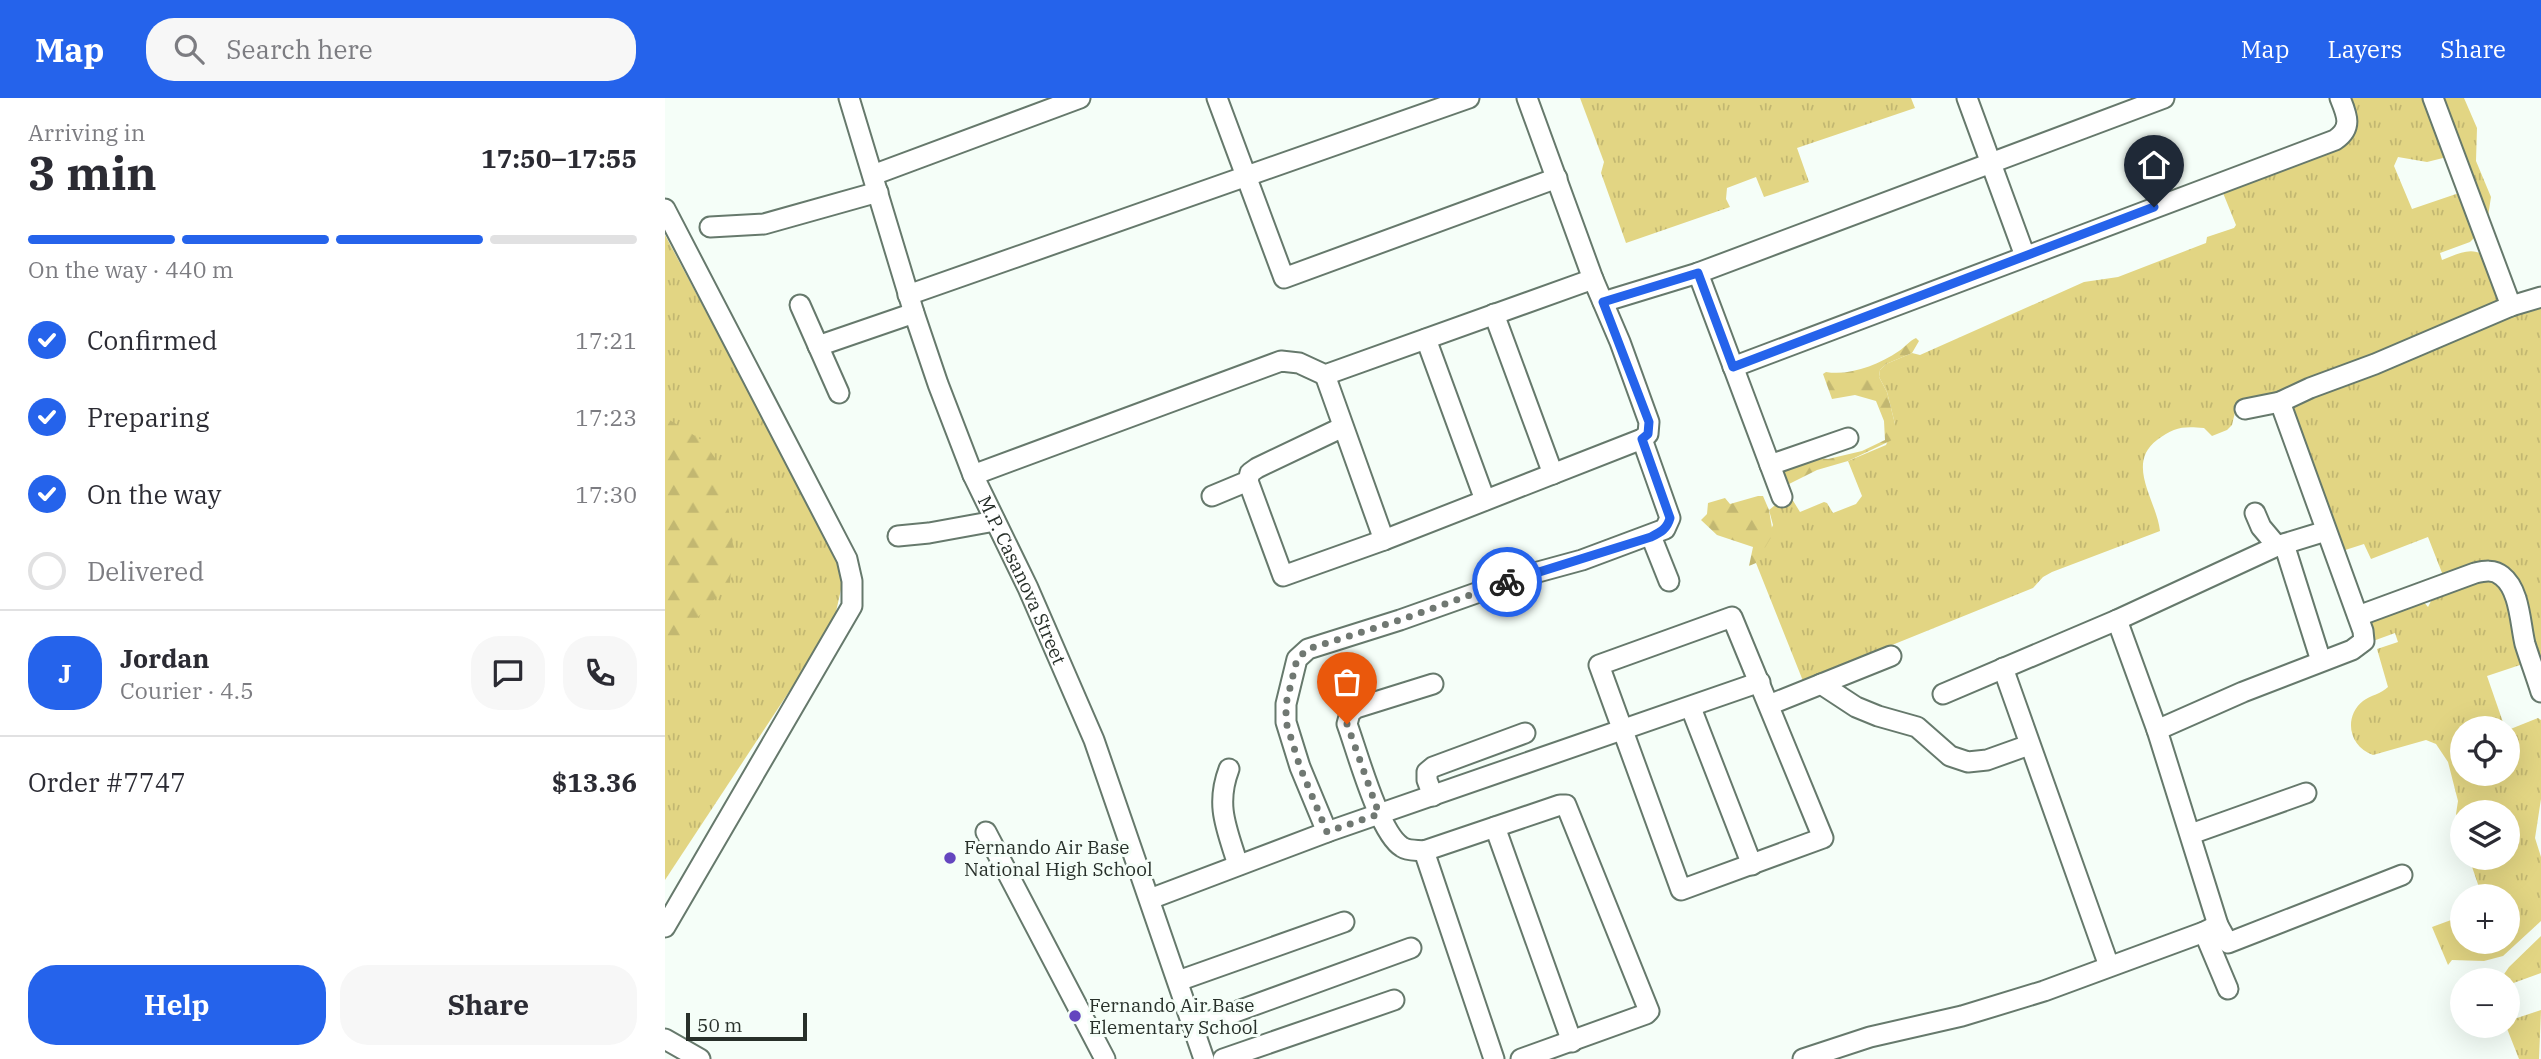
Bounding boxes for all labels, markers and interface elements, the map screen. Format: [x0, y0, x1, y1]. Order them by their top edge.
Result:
search box [146, 18, 636, 81]
text: Map [35, 28, 104, 71]
icon: search [170, 30, 208, 68]
text: Search here [226, 32, 373, 66]
text: Map [2241, 33, 2289, 65]
text: Layers [2327, 33, 2402, 65]
text: Share [2440, 33, 2506, 65]
text: Arriving in [28, 117, 145, 147]
pin [2124, 135, 2184, 207]
text: 17:50–17:55 [481, 141, 637, 175]
text: 3 min [28, 143, 157, 203]
icon: home [2135, 146, 2173, 184]
text: On the way · 440 m [28, 254, 234, 284]
icon: check [28, 321, 66, 359]
text: Confirmed [87, 323, 218, 357]
text: 17:21 [575, 325, 637, 355]
icon: check [28, 398, 66, 436]
text: Preparing [87, 400, 209, 434]
text: 17:23 [575, 402, 637, 432]
icon: check [28, 475, 66, 513]
text: On the way [87, 477, 221, 511]
text: 17:30 [575, 479, 637, 509]
street label: M.P. Casanova Street [973, 491, 1072, 668]
courier [1472, 547, 1542, 617]
text: Delivered [87, 554, 204, 588]
icon: bike [1488, 563, 1526, 601]
button: chat [471, 636, 545, 710]
button: phone [563, 636, 637, 710]
text: Jordan [120, 641, 210, 675]
pin [1317, 652, 1377, 724]
text: J [58, 656, 72, 690]
icon: bag [1328, 663, 1366, 701]
text: Courier · 4.5 [120, 675, 254, 705]
map controls [2450, 716, 2520, 1038]
button: locate [2450, 716, 2520, 786]
text: Order #7747 [28, 765, 186, 799]
text: $13.36 [552, 765, 637, 799]
button: layers [2450, 800, 2520, 870]
place label: Fernando Air Base National High School [964, 835, 1153, 881]
marker: Fernando Air Base National High School [942, 850, 958, 866]
button: + [2450, 884, 2520, 954]
button: Help [28, 965, 326, 1045]
button: Share [340, 965, 637, 1045]
button: − [2450, 968, 2520, 1038]
place label: Fernando Air Base Elementary School [1089, 993, 1259, 1039]
marker: Fernando Air Base Elementary School [1067, 1008, 1083, 1024]
scale bar [686, 1010, 807, 1042]
text: 50 m [697, 1013, 742, 1037]

